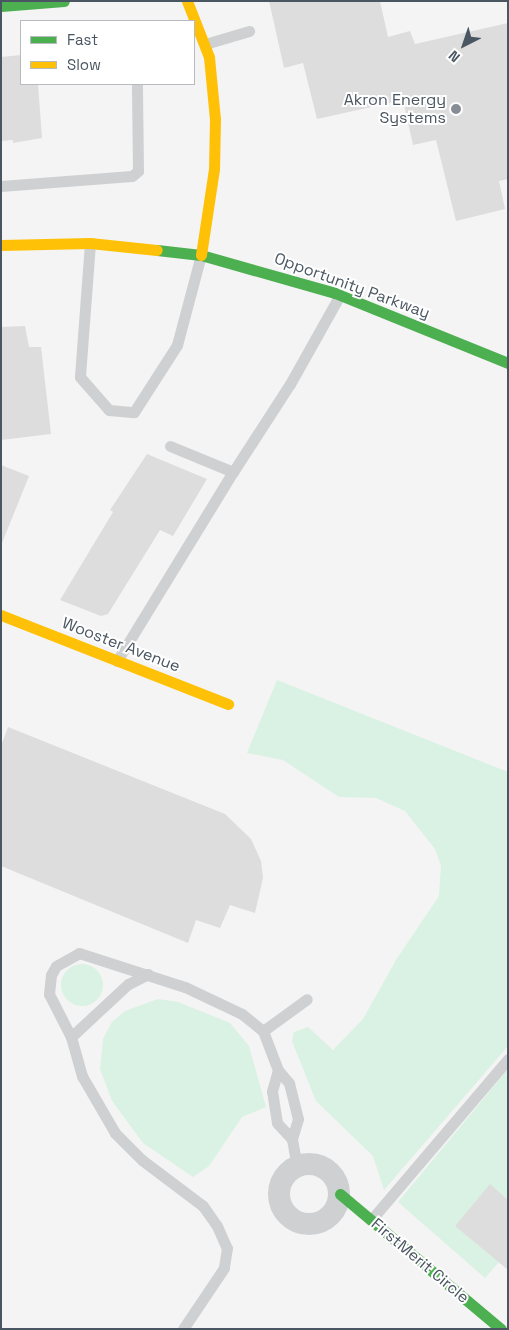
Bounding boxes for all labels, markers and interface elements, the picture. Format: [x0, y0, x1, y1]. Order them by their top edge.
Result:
legend [20, 20, 195, 85]
north arrow [439, 20, 489, 70]
text: Fast [67, 30, 98, 49]
text: N [445, 46, 464, 66]
text: Slow [67, 55, 101, 74]
place label: Akron Energy Systems [344, 90, 446, 128]
marker: Akron Energy Systems [450, 103, 462, 115]
street label: Opportunity Parkway [272, 249, 432, 323]
street label: Wooster Avenue [59, 614, 183, 676]
street label: FirstMerit Circle [367, 1215, 473, 1307]

